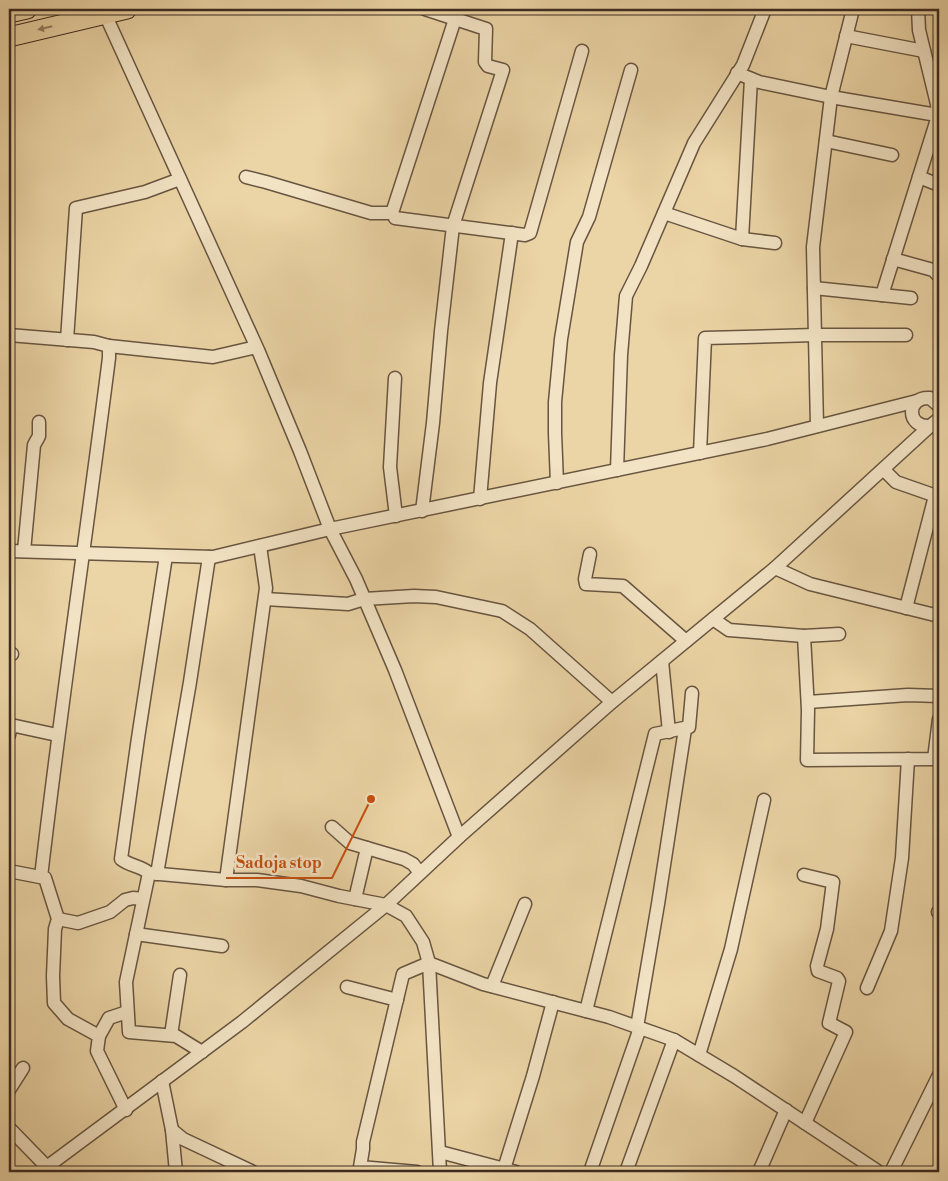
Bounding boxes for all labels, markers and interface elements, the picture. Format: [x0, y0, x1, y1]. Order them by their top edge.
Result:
one-way arrow [38, 24, 53, 32]
callout: Sadoja stop [226, 847, 332, 878]
text: Sadoja stop [236, 853, 322, 873]

